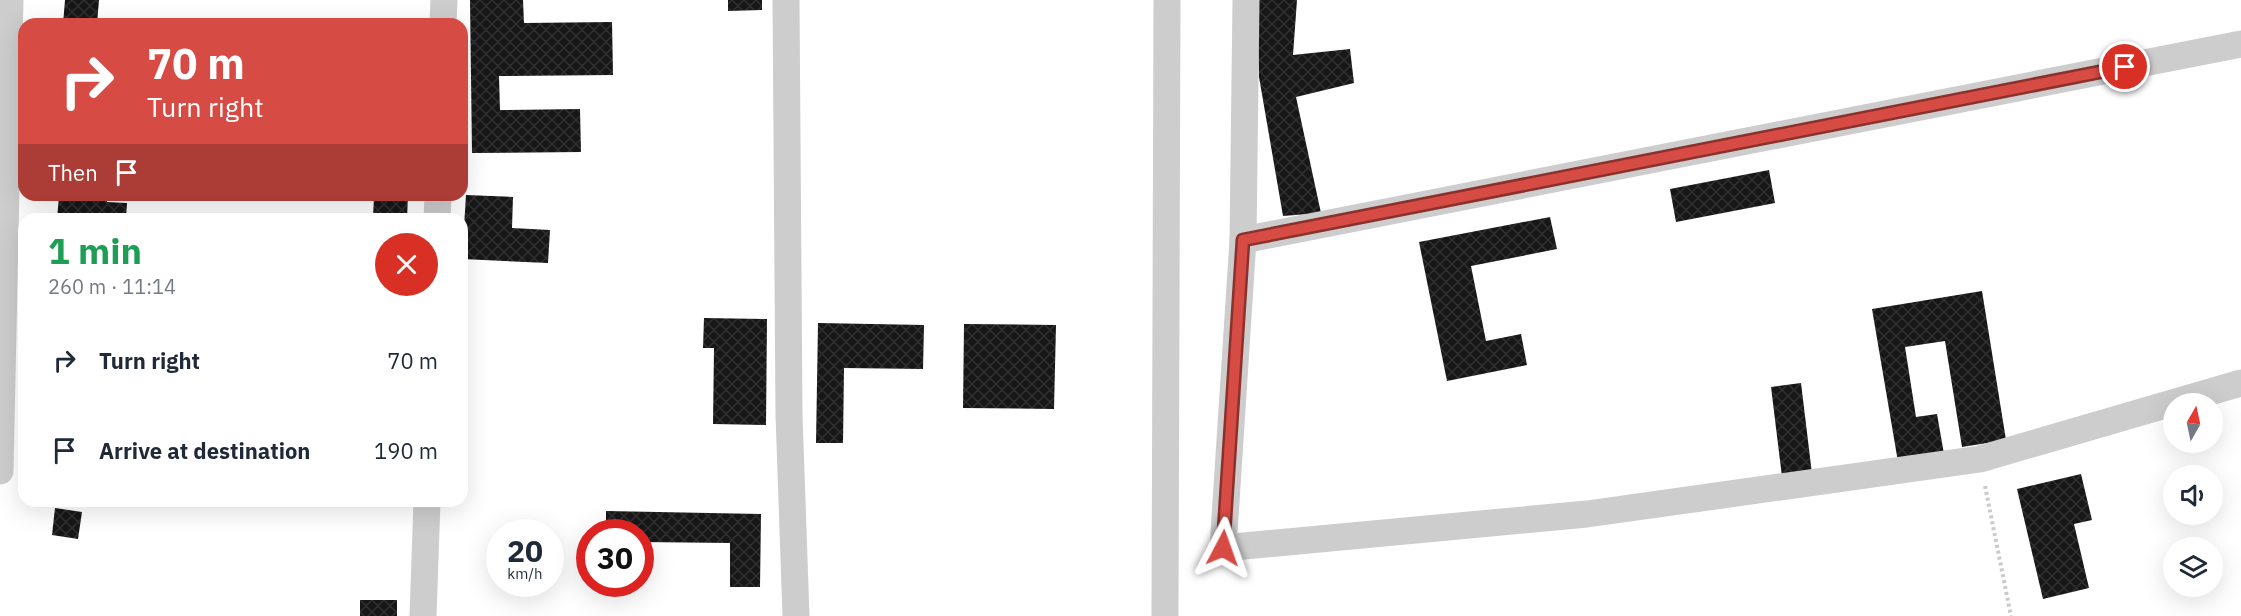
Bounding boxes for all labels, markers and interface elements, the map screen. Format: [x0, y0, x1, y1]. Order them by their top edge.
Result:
text: 70 m [147, 36, 245, 91]
pin [2099, 41, 2150, 92]
icon: right [48, 42, 126, 120]
icon: arrive [2108, 50, 2141, 83]
text: Turn right [147, 89, 264, 124]
icon: arrive [110, 156, 143, 189]
text: Then [48, 158, 98, 187]
text: 1 min [48, 227, 142, 274]
button: close [375, 233, 438, 296]
text: 260 m · 11:14 [48, 273, 176, 300]
icon: right [48, 344, 81, 377]
text: Turn right [99, 346, 200, 375]
text: 70 m [387, 346, 438, 375]
north arrow [2163, 393, 2223, 453]
map controls [2163, 393, 2223, 597]
icon: arrive [48, 434, 81, 467]
text: Arrive at destination [99, 436, 310, 465]
text: 190 m [374, 436, 438, 465]
button: sound [2163, 465, 2223, 525]
position arrow [1191, 516, 1255, 580]
speed limit sign: 30 [576, 519, 654, 597]
text: 20 [507, 531, 543, 570]
button: layers [2163, 537, 2223, 597]
text: km/h [507, 564, 543, 583]

